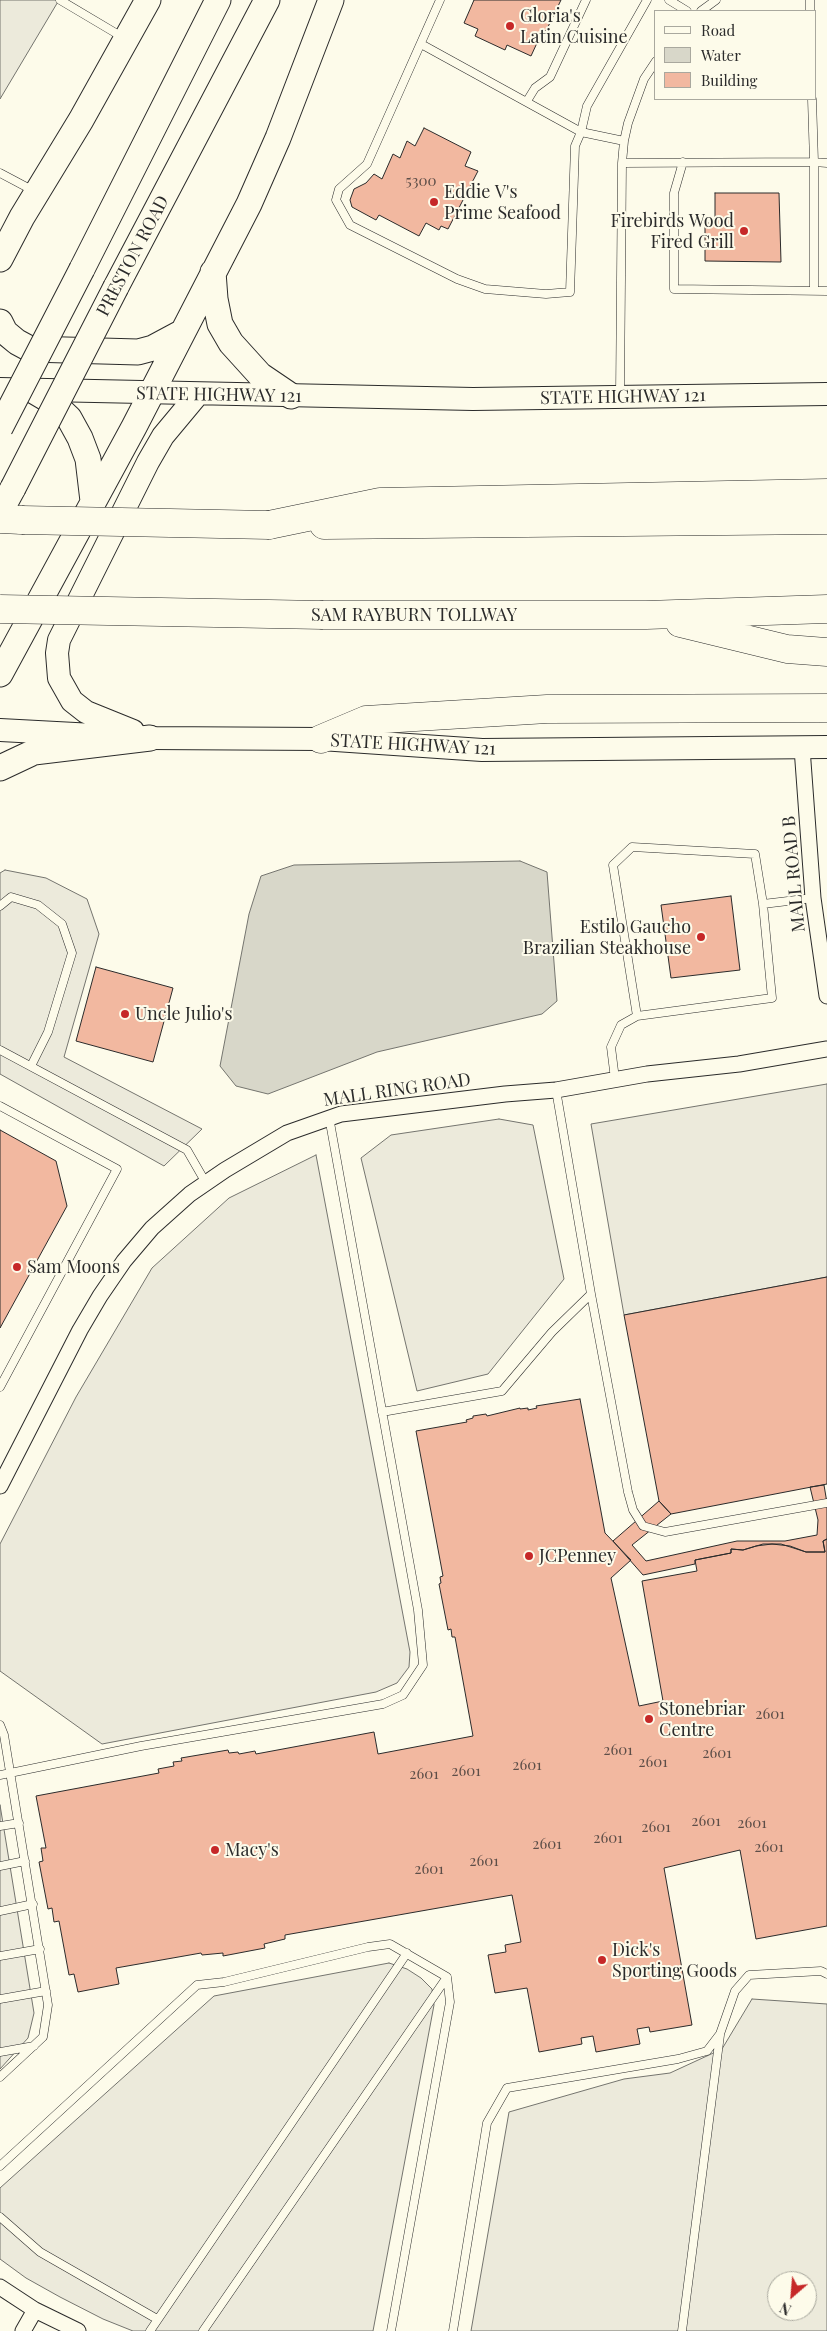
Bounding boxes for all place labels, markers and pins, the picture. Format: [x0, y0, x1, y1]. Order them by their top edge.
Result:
place label: Gloria's Latin Cuisine [520, 5, 628, 48]
marker: Gloria's Latin Cuisine [504, 20, 516, 32]
place label: Eddie V's Prime Seafood [444, 181, 561, 223]
marker: Eddie V's Prime Seafood [428, 196, 440, 208]
place label: Firebirds Wood Fired Grill [610, 210, 734, 252]
marker: Firebirds Wood Fired Grill [738, 225, 750, 237]
place label: Estilo Gaucho Brazilian Steakhouse [523, 916, 691, 959]
marker: Estilo Gaucho Brazilian Steakhouse [695, 931, 707, 943]
place label: Uncle Julio's [135, 1003, 233, 1025]
marker: Uncle Julio's [119, 1008, 131, 1020]
place label: Sam Moons [27, 1256, 120, 1278]
marker: Sam Moons [11, 1261, 23, 1273]
place label: JCPenney [539, 1545, 616, 1567]
marker: JCPenney [523, 1550, 535, 1562]
place label: Stonebriar Centre [659, 1698, 745, 1740]
marker: Stonebriar Centre [643, 1713, 655, 1725]
place label: Macy's [225, 1839, 279, 1861]
marker: Macy's [209, 1844, 221, 1856]
place label: Dick's Sporting Goods [612, 1939, 737, 1982]
marker: Dick's Sporting Goods [596, 1954, 608, 1966]

